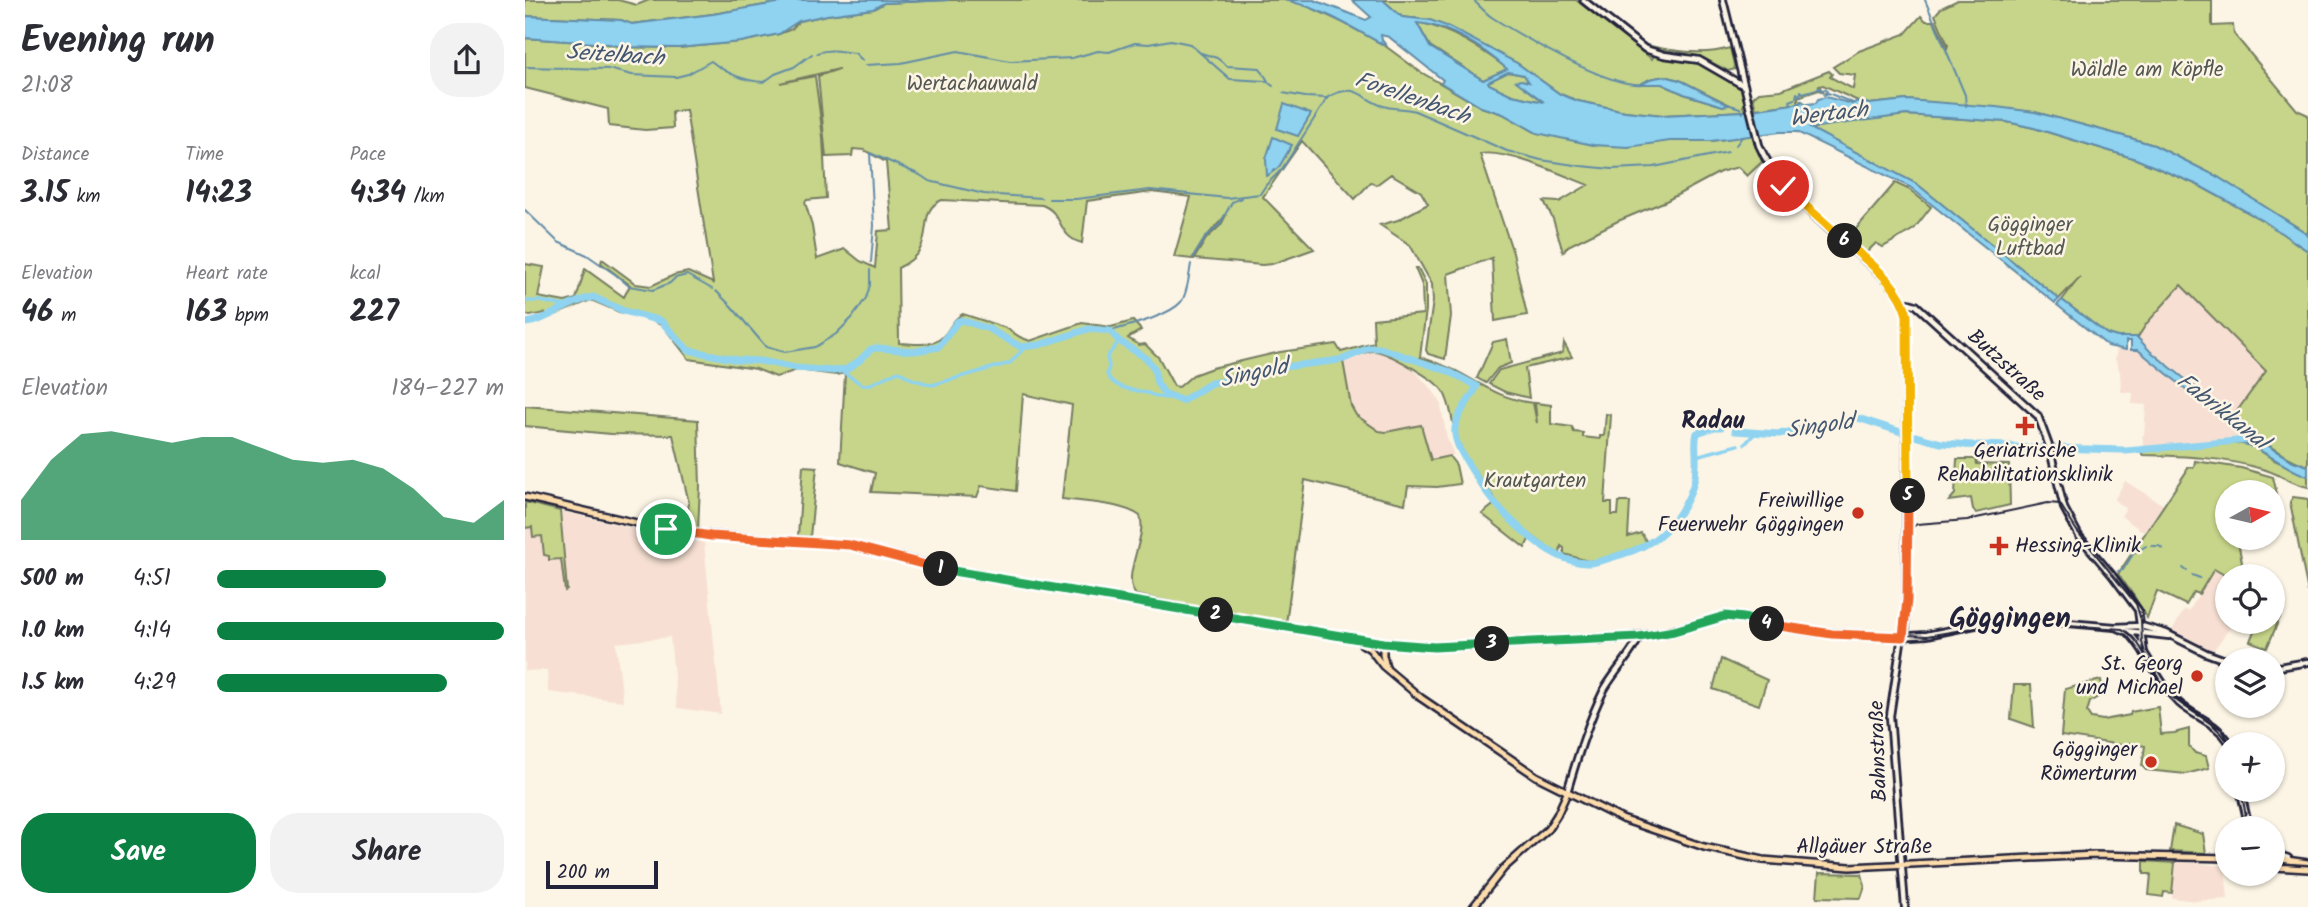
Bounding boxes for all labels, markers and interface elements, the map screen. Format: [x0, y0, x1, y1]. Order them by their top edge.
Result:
text: Evening run [21, 12, 215, 72]
button: share [430, 23, 504, 97]
water label: Seitelbach [565, 35, 667, 78]
park label: Wäldle am Köpfle [2071, 54, 2224, 87]
water label: Forellenbach [1350, 62, 1476, 136]
text: 21:08 [21, 68, 73, 104]
park label: Wertachauwald [907, 68, 1038, 101]
water label: Wertach [1788, 92, 1872, 138]
text: Distance [21, 140, 89, 170]
text: Time [185, 140, 224, 170]
text: Pace [350, 140, 386, 170]
pin [1753, 156, 1813, 216]
icon: check [1764, 167, 1802, 205]
text: 3.15 [21, 170, 69, 218]
text: 14:23 [185, 170, 252, 218]
text: 4:34 [350, 170, 406, 218]
text: km [69, 182, 100, 212]
text: /km [406, 182, 445, 212]
park label: Gögginger Luftbad [1988, 209, 2073, 266]
pin: 6 [1827, 224, 1863, 258]
text: 6 [1839, 225, 1850, 255]
text: Elevation [21, 259, 93, 289]
text: Heart rate [185, 259, 268, 289]
text: kcal [350, 259, 381, 289]
text: 46 [21, 289, 54, 337]
text: 163 [185, 289, 227, 337]
text: 227 [350, 289, 399, 337]
text: m [54, 301, 76, 331]
text: bpm [227, 301, 269, 331]
street label: Butzstraße [1959, 321, 2053, 411]
water label: Singold [1217, 348, 1297, 399]
water label: Fabrikkanal [2168, 364, 2279, 462]
text: Elevation [21, 371, 108, 407]
text: 184–227 m [391, 371, 504, 407]
district label: Radau [1681, 402, 1745, 441]
water label: Singold [1784, 404, 1862, 450]
marker: Geriatrische Rehabilitationsklinik [2015, 416, 2035, 436]
place label: Geriatrische Rehabilitationsklinik [1937, 435, 2113, 492]
park label: Krautgarten [1484, 465, 1586, 498]
pin: 5 [1891, 478, 1925, 514]
text: 5 [1903, 480, 1912, 510]
north arrow [2215, 480, 2285, 550]
map controls [2215, 480, 2285, 886]
place label: Freiwillige Feuerwehr Göggingen [1658, 485, 1845, 542]
pin [636, 499, 696, 559]
marker: Freiwillige Feuerwehr Göggingen [1850, 505, 1866, 521]
icon: arrive [647, 510, 685, 548]
place label: Hessing-Klinik [2015, 530, 2141, 563]
marker: Hessing-Klinik [1989, 536, 2009, 556]
pin: 1 [923, 552, 959, 586]
text: 1 [938, 553, 943, 583]
text: 500 m [21, 561, 84, 597]
text: 4:51 [133, 561, 171, 597]
button: locate [2215, 564, 2285, 634]
district label: Göggingen [1949, 597, 2071, 642]
pin: 2 [1199, 598, 1233, 632]
text: 2 [1210, 599, 1221, 629]
pin: 4 [1749, 606, 1785, 642]
text: 4 [1761, 608, 1772, 638]
text: 1.0 km [21, 613, 84, 649]
text: 4:14 [133, 613, 171, 649]
pin: 3 [1475, 626, 1509, 662]
text: 3 [1486, 628, 1497, 658]
place label: St. Georg und Michael [2076, 648, 2183, 705]
button: layers [2215, 648, 2285, 718]
text: 1.5 km [21, 665, 84, 701]
text: 4:29 [133, 665, 176, 701]
marker: St. Georg und Michael [2189, 668, 2205, 684]
street label: Bahnstraße [1861, 699, 1897, 802]
button: + [2215, 732, 2285, 802]
place label: Gögginger Römerturm [2040, 734, 2138, 791]
marker: Gögginger Römerturm [2143, 754, 2159, 770]
button: Save [21, 813, 256, 893]
button: Share [270, 813, 504, 893]
button: − [2215, 816, 2285, 886]
street label: Allgäuer Straße [1796, 831, 1932, 864]
scale bar [546, 858, 658, 890]
text: 200 m [557, 858, 610, 888]

